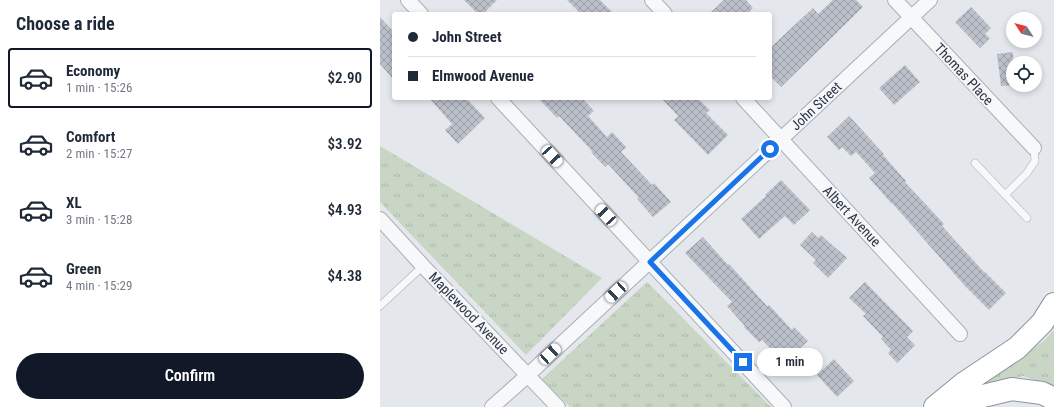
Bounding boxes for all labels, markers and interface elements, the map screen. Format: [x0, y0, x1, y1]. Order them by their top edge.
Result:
north arrow [1006, 12, 1042, 48]
map controls [1006, 12, 1042, 92]
text: Choose a ride [16, 13, 115, 34]
text: John Street [432, 28, 502, 46]
street label: Thomas Place [931, 40, 997, 109]
button: locate [1006, 56, 1042, 92]
icon: car [18, 60, 54, 96]
text: Economy [66, 62, 120, 80]
text: Elmwood Avenue [432, 67, 534, 85]
text: $2.90 [328, 69, 362, 87]
street label: John Street [787, 79, 845, 133]
text: 1 min · 15:26 [66, 80, 132, 95]
icon: car [18, 126, 54, 162]
text: Comfort [66, 128, 115, 146]
text: $3.92 [328, 135, 362, 153]
route start [761, 140, 779, 158]
car [539, 143, 565, 169]
text: 2 min · 15:27 [66, 146, 132, 161]
street label: Albert Avenue [820, 182, 884, 250]
icon: car [18, 192, 54, 228]
text: XL [66, 194, 82, 212]
text: $4.93 [328, 201, 362, 219]
car [593, 202, 619, 228]
text: 3 min · 15:28 [66, 212, 132, 227]
icon: car [18, 258, 54, 294]
text: Green [66, 260, 101, 278]
text: $4.38 [328, 267, 362, 285]
street label: Maplewood Avenue [426, 269, 512, 358]
text: 4 min · 15:29 [66, 278, 132, 293]
car [603, 279, 629, 305]
car [537, 341, 563, 367]
callout: 1 min [757, 348, 823, 376]
button: Confirm [16, 353, 364, 399]
route end [734, 353, 752, 371]
text: 1 min [776, 354, 804, 369]

